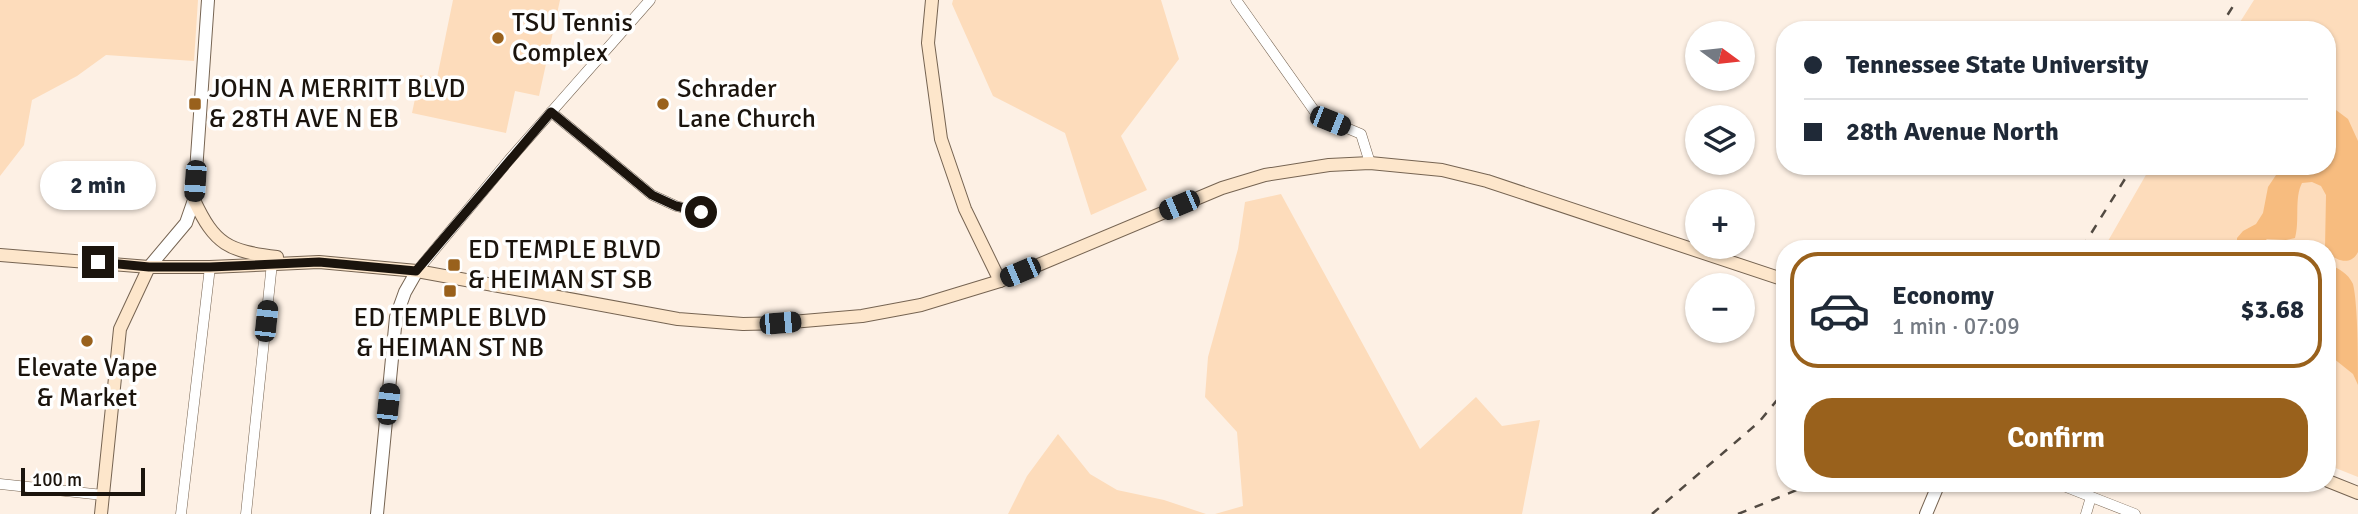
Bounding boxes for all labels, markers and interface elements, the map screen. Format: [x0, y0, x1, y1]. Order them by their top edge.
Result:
place label: TSU Tennis Complex [512, 7, 633, 69]
north arrow [1685, 21, 1755, 91]
map controls [1685, 21, 1755, 343]
marker: TSU Tennis Complex [490, 30, 506, 46]
text: Tennessee State University [1846, 49, 2148, 81]
place label: JOHN A MERRITT BLVD & 28TH AVE N EB [209, 73, 465, 135]
place label: Schrader Lane Church [677, 73, 816, 135]
marker: JOHN A MERRITT BLVD & 28TH AVE N EB [187, 96, 203, 112]
marker: Schrader Lane Church [655, 96, 671, 112]
car [1307, 103, 1354, 139]
button: layers [1685, 105, 1755, 175]
text: 28th Avenue North [1846, 116, 2059, 148]
car [184, 159, 207, 203]
callout: 2 min [40, 160, 156, 210]
text: 2 min [70, 171, 126, 200]
car [1156, 187, 1203, 223]
button: + [1685, 189, 1755, 259]
route start [685, 196, 717, 228]
place label: ED TEMPLE BLVD & HEIMAN ST SB [468, 234, 661, 296]
route end [82, 246, 114, 278]
car [997, 254, 1044, 290]
marker: ED TEMPLE BLVD & HEIMAN ST SB [446, 257, 462, 273]
button: − [1685, 273, 1755, 343]
icon: car [1808, 279, 1871, 342]
text: Economy [1892, 280, 1994, 312]
marker: ED TEMPLE BLVD & HEIMAN ST NB [442, 283, 458, 299]
text: $3.68 [2240, 294, 2304, 326]
car [254, 299, 279, 343]
place label: ED TEMPLE BLVD & HEIMAN ST NB [354, 302, 547, 364]
car [759, 311, 802, 335]
text: 1 min · 07:09 [1892, 312, 2020, 341]
marker: Elevate Vape & Market [79, 333, 95, 349]
place label: Elevate Vape & Market [17, 352, 157, 414]
car [376, 382, 401, 426]
button: Confirm [1804, 398, 2308, 478]
scale bar [21, 465, 145, 497]
text: 100 m [32, 468, 82, 492]

